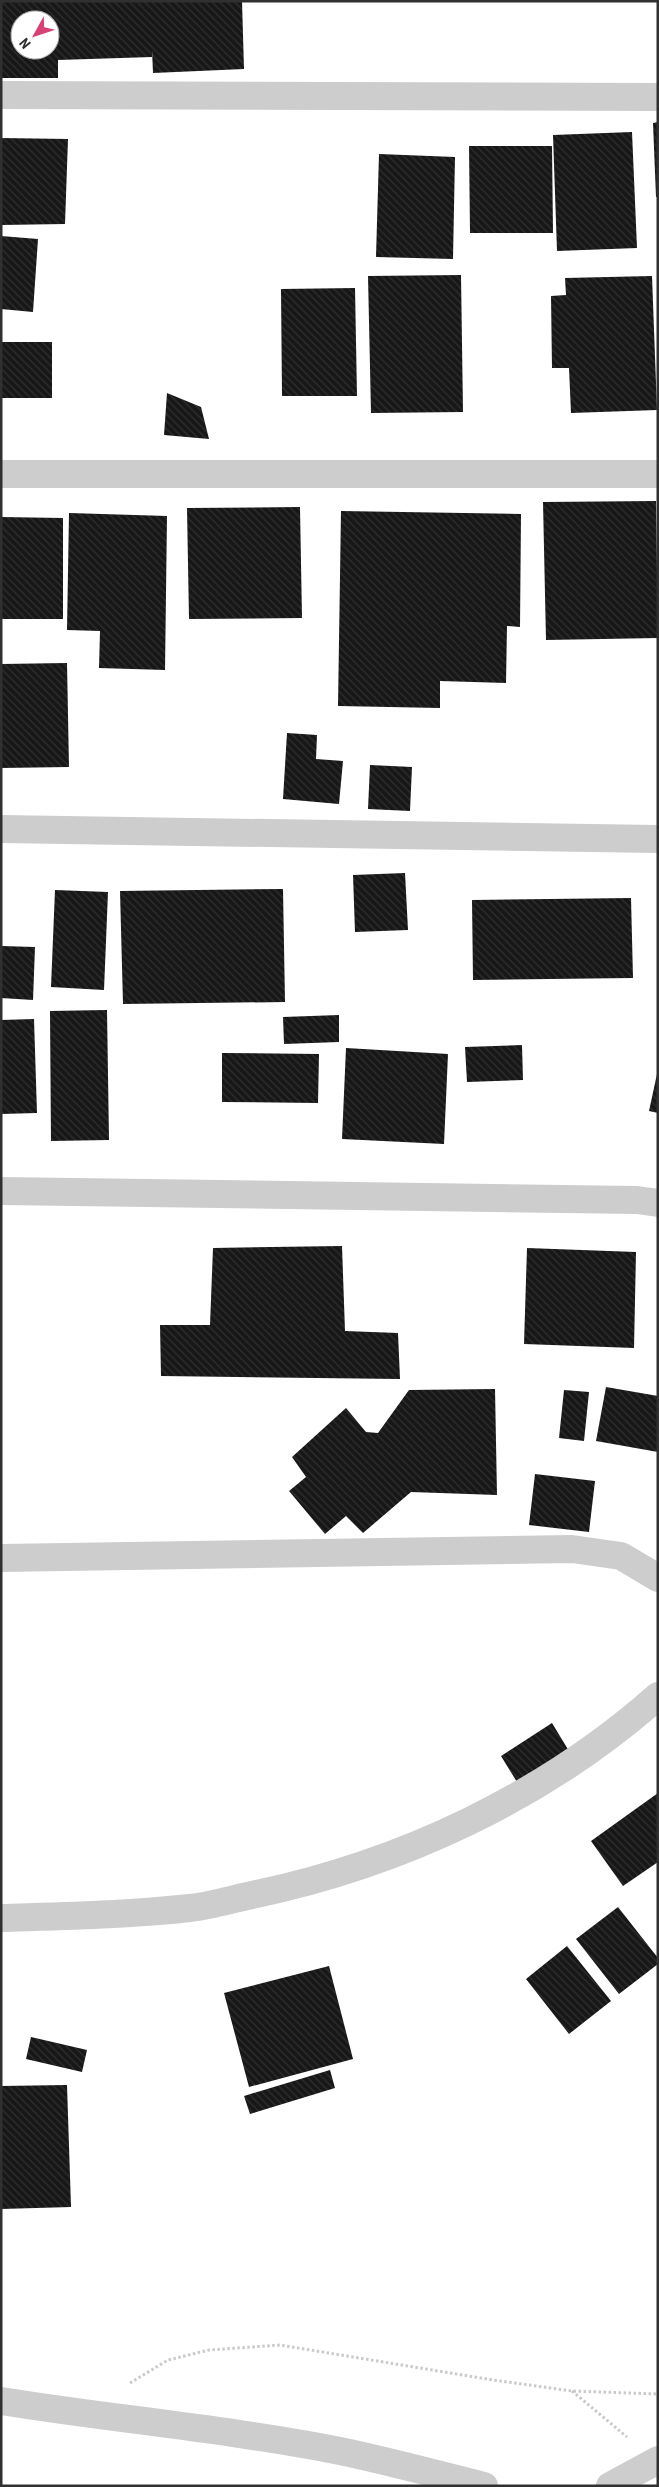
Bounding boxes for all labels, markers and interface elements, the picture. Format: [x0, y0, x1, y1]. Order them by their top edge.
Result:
north arrow [10, 10, 60, 60]
text: N [16, 35, 34, 52]

